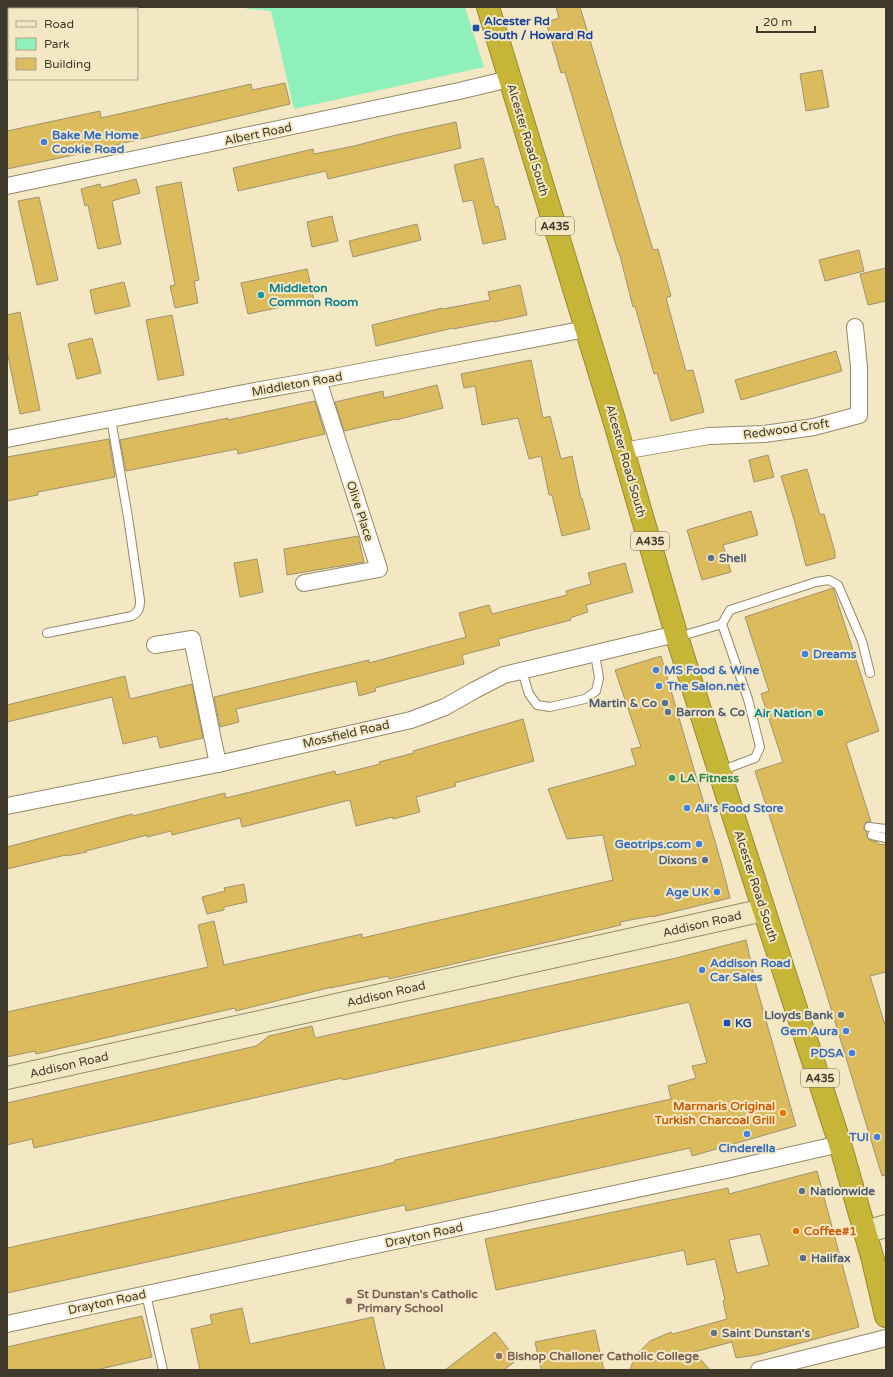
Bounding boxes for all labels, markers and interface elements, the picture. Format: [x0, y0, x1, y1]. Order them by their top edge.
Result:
legend [8, 8, 138, 80]
scale bar [757, 8, 815, 34]
place label: Alcester Rd South / Howard Rd [484, 14, 593, 42]
text: 20 m [763, 15, 792, 29]
text: Road [44, 17, 74, 31]
marker: Alcester Rd South / Howard Rd [471, 23, 481, 33]
text: Park [44, 37, 70, 51]
text: Building [44, 57, 91, 71]
street label: Alcester Road South [504, 82, 552, 198]
street label: Albert Road [223, 120, 293, 148]
place label: Bake Me Home Cookie Road [52, 128, 139, 156]
marker: Bake Me Home Cookie Road [39, 137, 49, 147]
road number: A435 [536, 217, 574, 235]
place label: Middleton Common Room [269, 281, 358, 309]
marker: Middleton Common Room [256, 290, 266, 300]
street label: Middleton Road [251, 369, 343, 399]
street label: Alcester Road South [603, 403, 649, 519]
street label: Redwood Croft [742, 416, 830, 442]
street label: Olive Place [344, 479, 376, 543]
road number: A435 [631, 532, 669, 550]
place label: Shell [719, 551, 746, 565]
marker: Shell [706, 553, 716, 563]
place label: Dreams [813, 647, 857, 661]
marker: Dreams [800, 649, 810, 659]
place label: MS Food & Wine [664, 663, 759, 677]
marker: MS Food & Wine [651, 665, 661, 675]
place label: The Salon.net [666, 679, 745, 693]
marker: The Salon.net [654, 681, 664, 691]
place label: Martin & Co [589, 696, 657, 710]
marker: Martin & Co [660, 698, 670, 708]
place label: Barron & Co [676, 705, 745, 719]
place label: Air Nation [754, 706, 812, 720]
marker: Barron & Co [663, 707, 673, 717]
marker: Air Nation [815, 708, 825, 718]
street label: Mossfield Road [301, 717, 391, 751]
place label: LA Fitness [680, 771, 739, 785]
marker: LA Fitness [667, 773, 677, 783]
place label: Ali's Food Store [695, 801, 784, 815]
marker: Ali's Food Store [682, 803, 692, 813]
street label: Alcester Road South [731, 828, 781, 944]
place label: Geotrips.com [615, 837, 691, 852]
marker: Geotrips.com [694, 839, 704, 849]
place label: Dixons [658, 853, 697, 867]
marker: Dixons [700, 855, 710, 865]
place label: Age UK [666, 885, 709, 900]
marker: Age UK [712, 887, 722, 897]
street label: Addison Road [661, 908, 743, 940]
place label: Addison Road Car Sales [710, 956, 791, 984]
marker: Addison Road Car Sales [697, 965, 707, 975]
street label: Addison Road [345, 978, 427, 1010]
place label: Lloyds Bank [764, 1008, 833, 1023]
marker: Lloyds Bank [836, 1010, 846, 1020]
place label: KG [735, 1016, 752, 1030]
marker: KG [722, 1018, 732, 1028]
place label: Gem Aura [781, 1024, 838, 1038]
marker: Gem Aura [841, 1026, 851, 1036]
place label: PDSA [811, 1046, 844, 1060]
marker: PDSA [847, 1048, 857, 1058]
street label: Addison Road [28, 1049, 110, 1081]
road number: A435 [801, 1069, 839, 1087]
place label: Marmaris Original Turkish Charcoal Grill [654, 1099, 775, 1127]
marker: Marmaris Original Turkish Charcoal Grill [778, 1108, 788, 1118]
marker: Cinderella [742, 1129, 752, 1139]
place label: TUI [848, 1130, 869, 1144]
marker: TUI [872, 1132, 882, 1142]
place label: Cinderella [719, 1141, 776, 1155]
place label: Nationwide [810, 1184, 875, 1198]
marker: Nationwide [797, 1186, 807, 1196]
street label: Drayton Road [384, 1220, 464, 1250]
place label: Coffee#1 [804, 1224, 857, 1238]
marker: Coffee#1 [791, 1226, 801, 1236]
place label: Halifax [811, 1251, 851, 1265]
marker: Halifax [798, 1253, 808, 1263]
street label: Drayton Road [67, 1287, 147, 1317]
place label: St Dunstan's Catholic Primary School [357, 1287, 478, 1316]
marker: St Dunstan's Catholic Primary School [344, 1296, 354, 1306]
place label: Saint Dunstan's [722, 1326, 811, 1340]
marker: Saint Dunstan's [709, 1328, 719, 1338]
place label: Bishop Challoner Catholic College [507, 1349, 699, 1364]
marker: Bishop Challoner Catholic College [494, 1351, 504, 1361]

